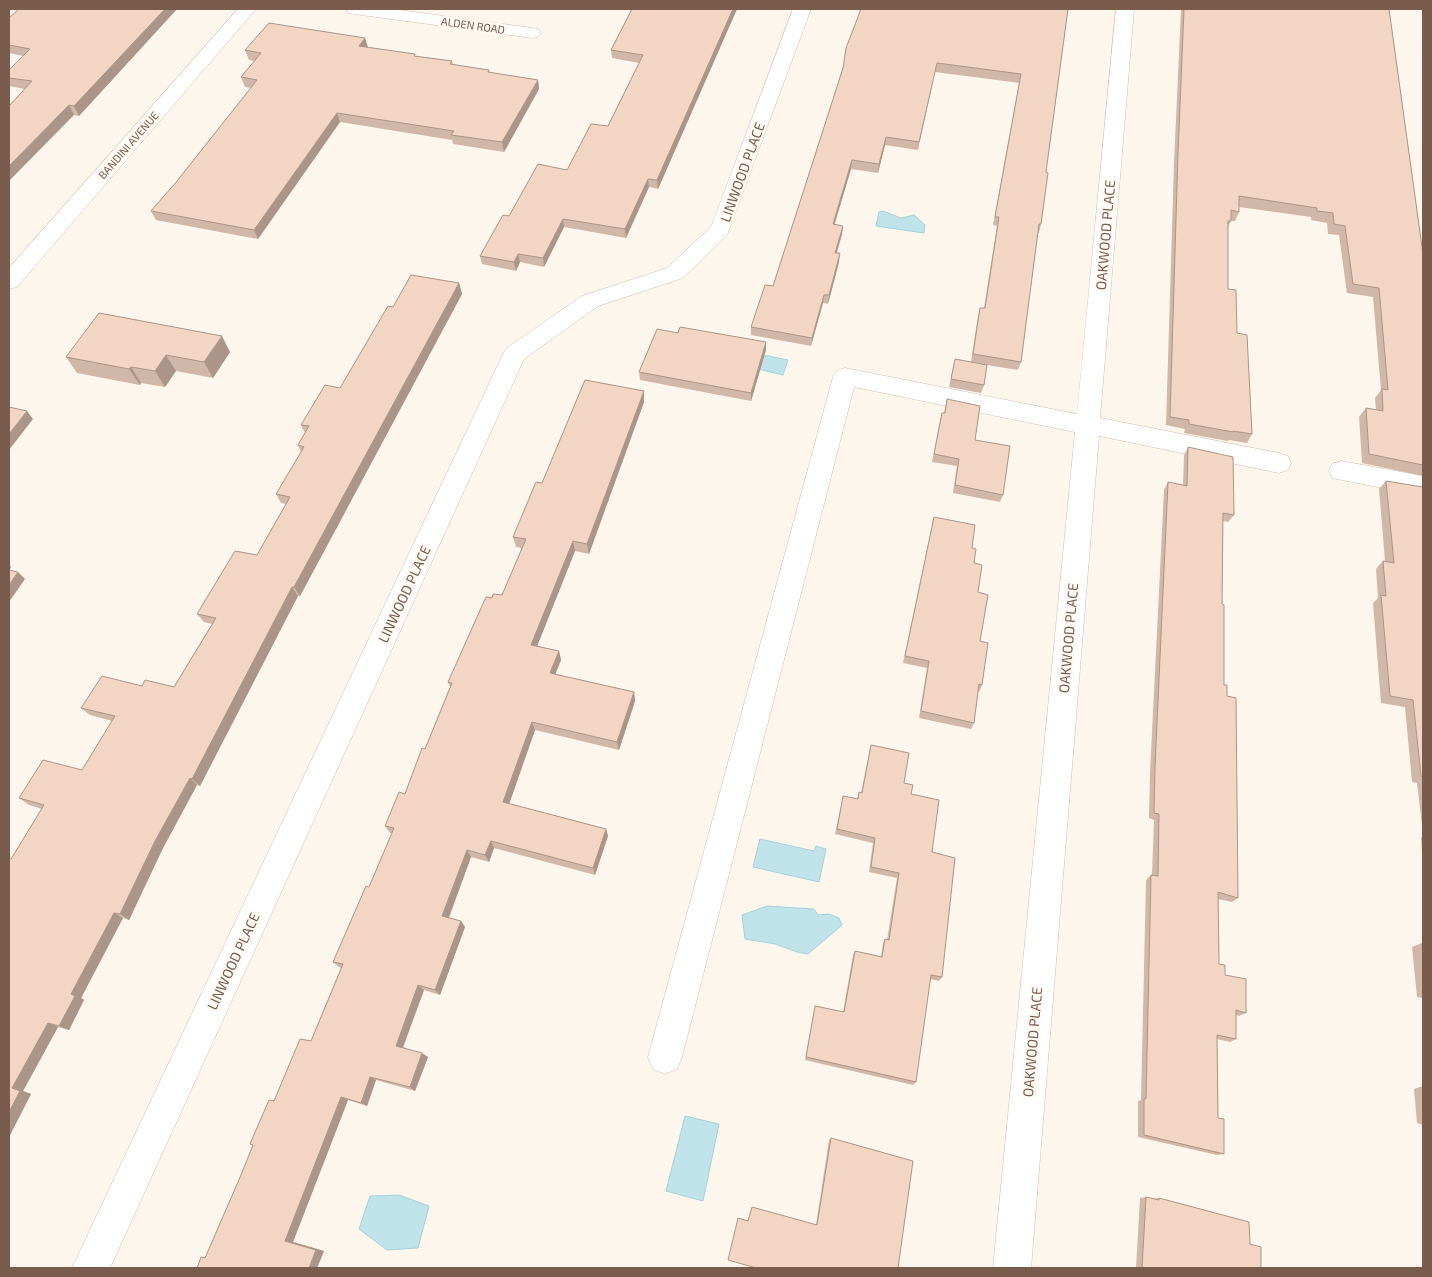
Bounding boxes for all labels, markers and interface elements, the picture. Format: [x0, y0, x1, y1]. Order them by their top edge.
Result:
street label: ALDEN ROAD [440, 14, 506, 36]
street label: BANDINI AVENUE [95, 109, 161, 181]
street label: LINWOOD PLACE [716, 120, 768, 224]
street label: OAKWOOD PLACE [1092, 179, 1118, 291]
street label: LINWOOD PLACE [374, 543, 434, 645]
street label: OAKWOOD PLACE [1055, 582, 1081, 694]
street label: LINWOOD PLACE [203, 910, 263, 1012]
street label: OAKWOOD PLACE [1019, 986, 1045, 1098]

